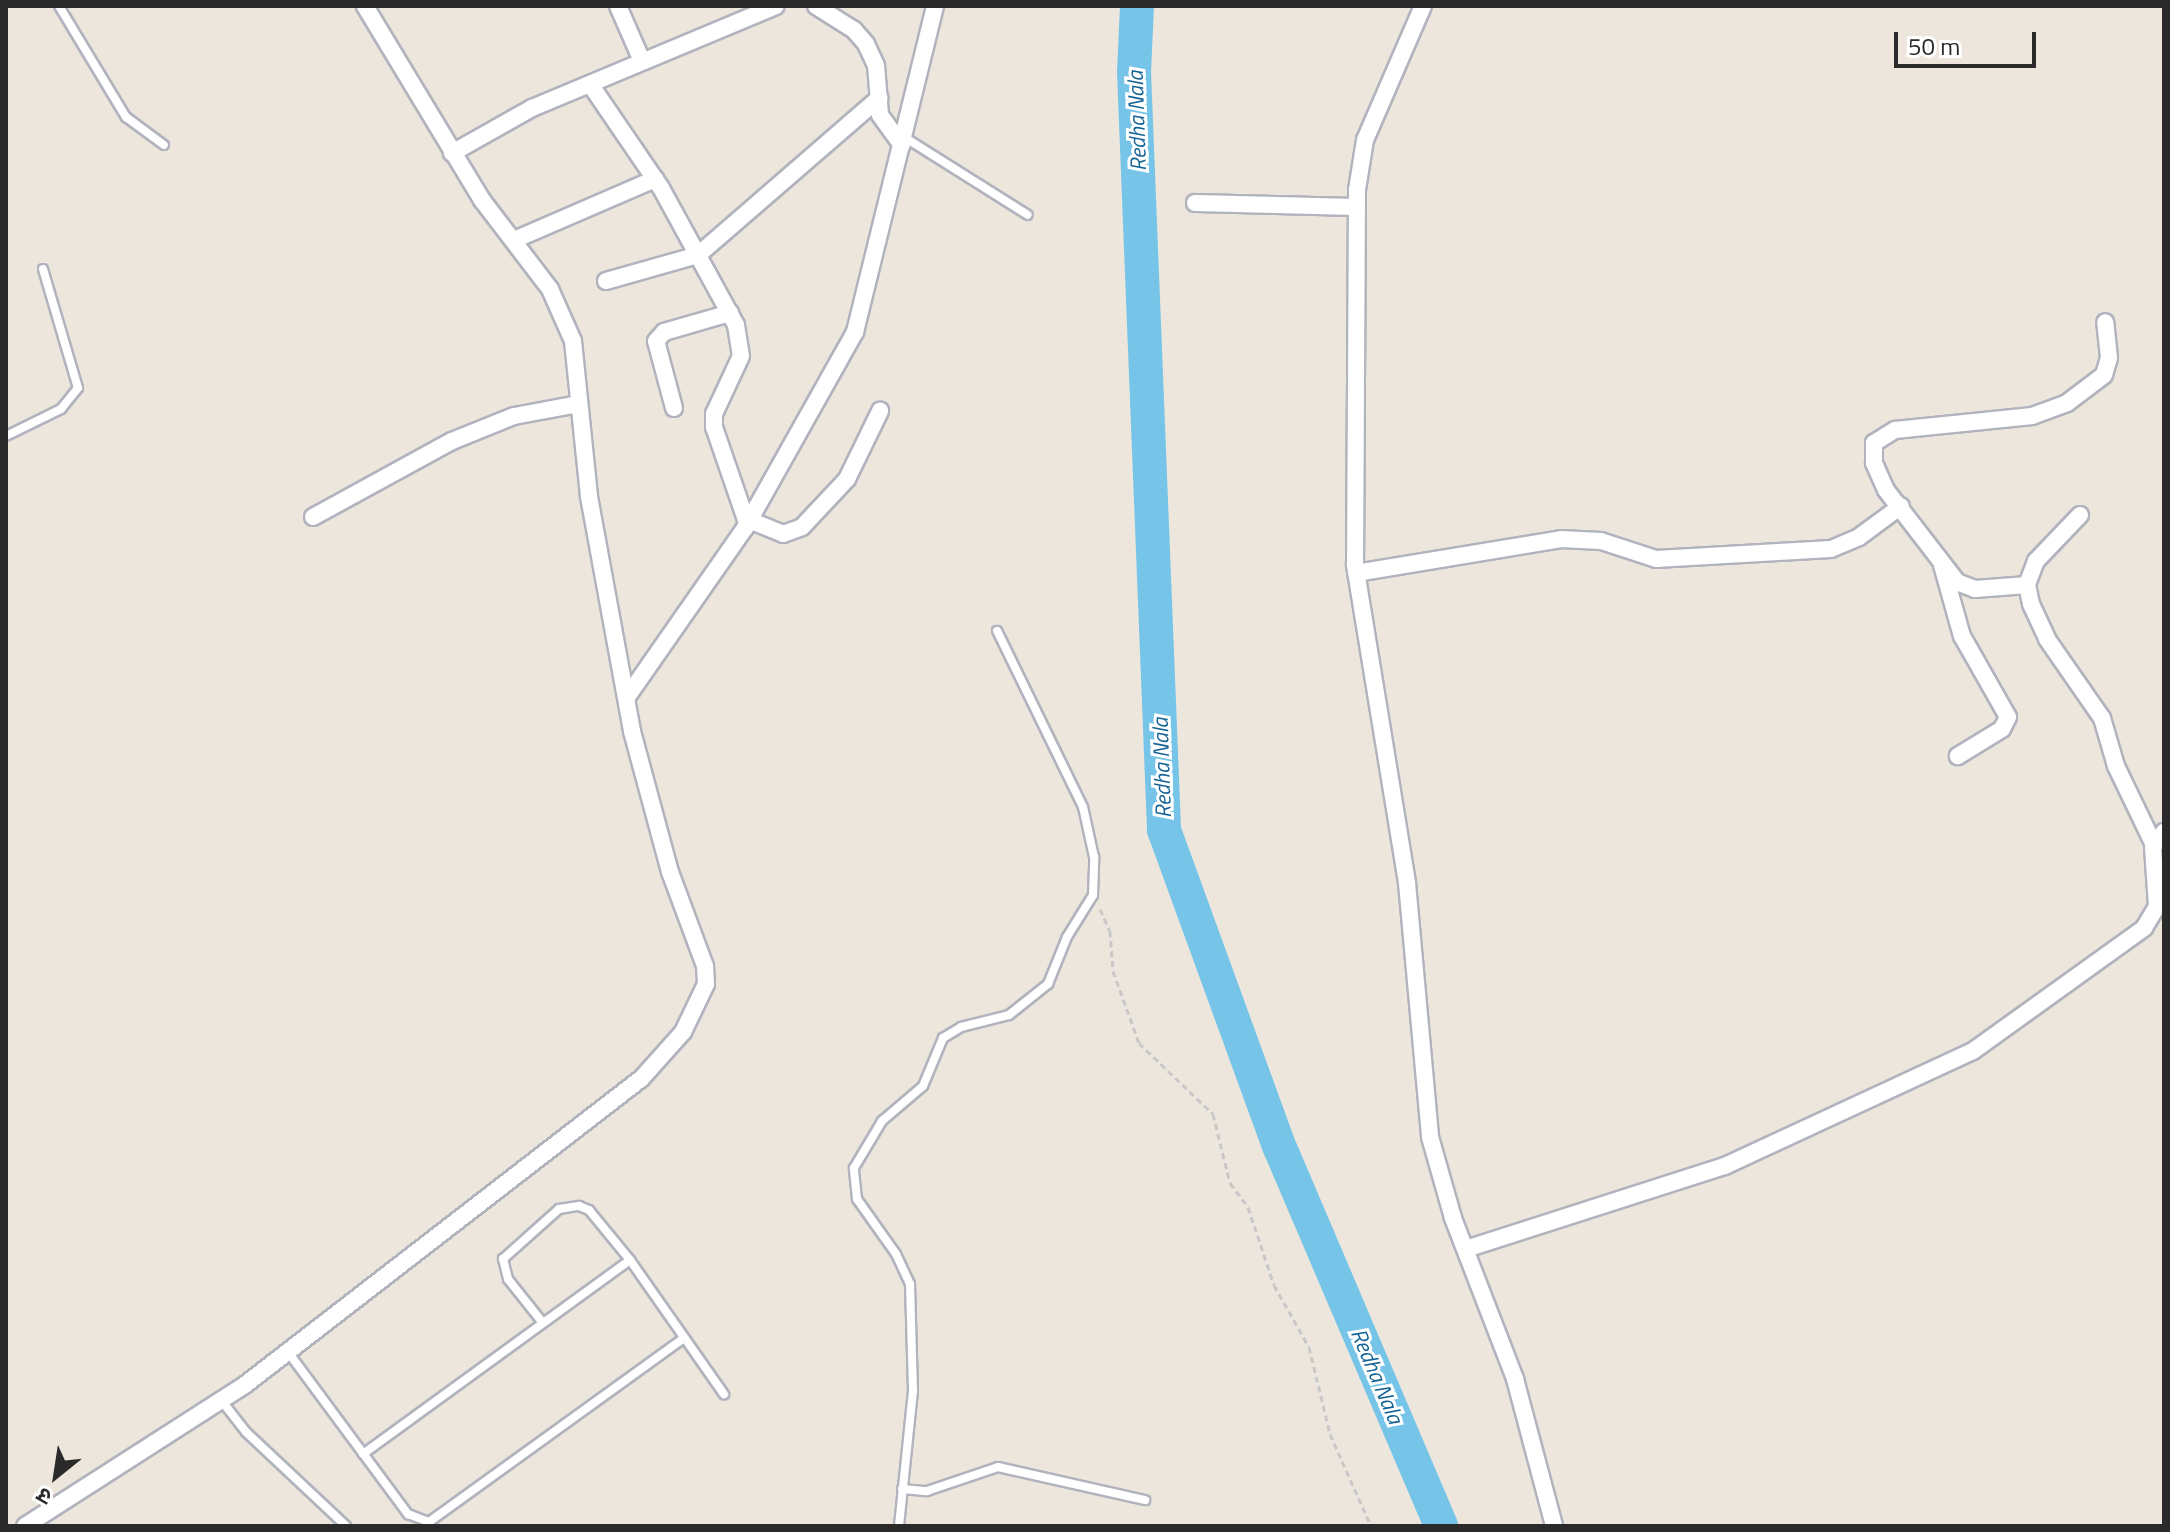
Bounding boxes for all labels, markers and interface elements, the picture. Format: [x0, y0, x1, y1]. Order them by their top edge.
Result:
scale bar [1898, 16, 2040, 66]
text: 50 m [1908, 28, 1960, 64]
water label: Redha Nala [1122, 70, 1152, 172]
water label: Redha Nala [1147, 717, 1177, 819]
water label: Redha Nala [1345, 1324, 1409, 1428]
north arrow [16, 1436, 96, 1516]
text: उ [30, 1479, 58, 1515]

